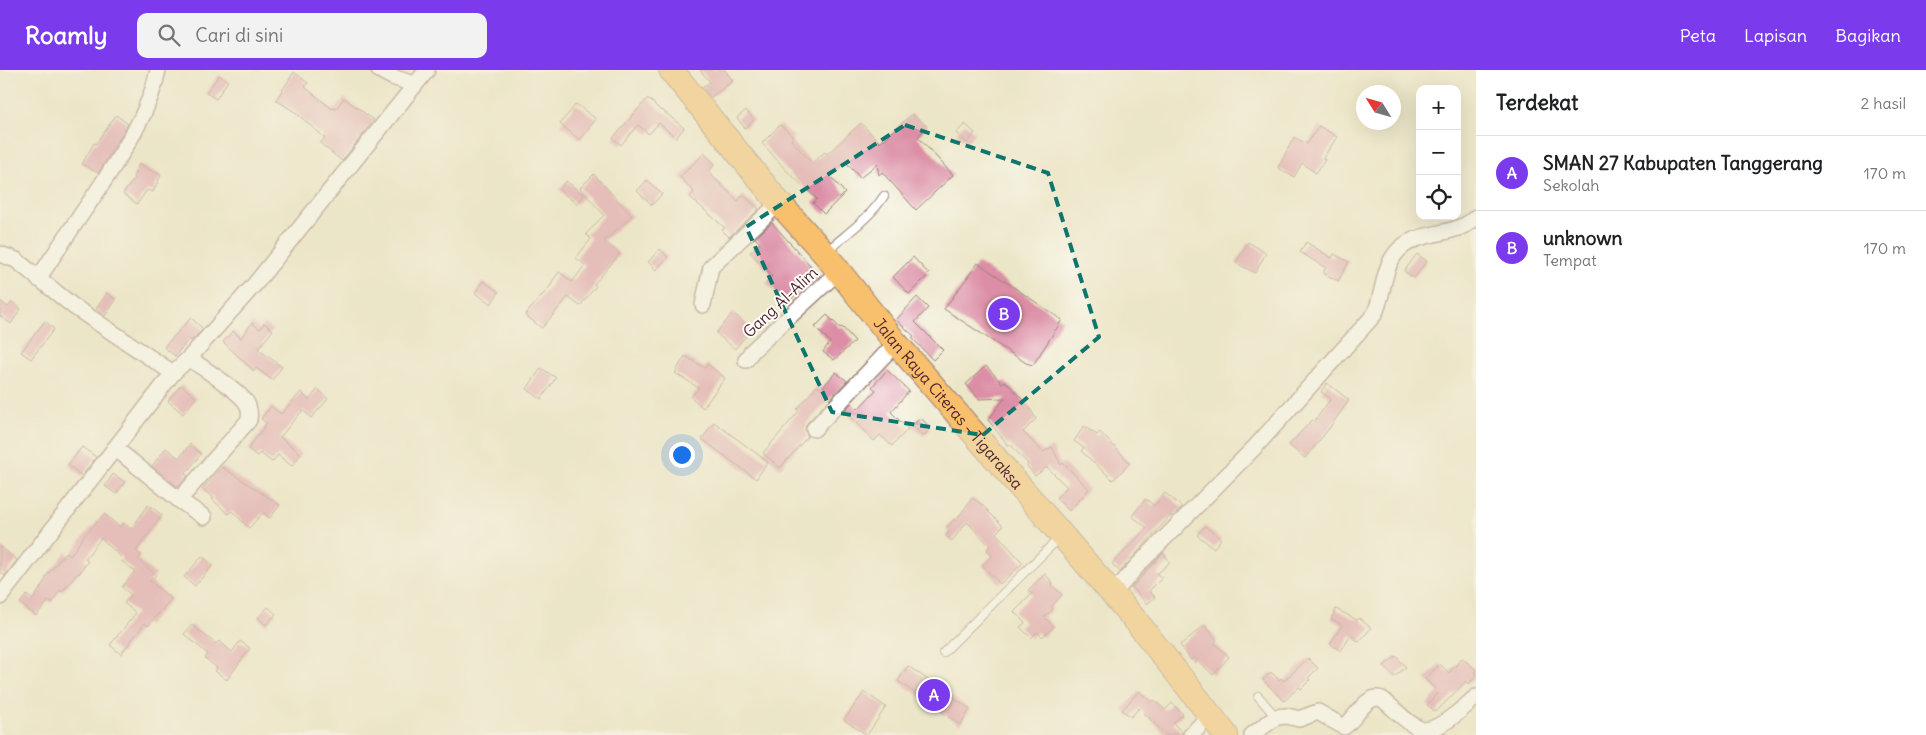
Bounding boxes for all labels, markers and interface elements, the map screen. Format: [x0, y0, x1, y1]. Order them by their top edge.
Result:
search box [137, 13, 487, 58]
text: Roamly [25, 20, 107, 50]
icon: search [155, 21, 183, 49]
text: Cari di sini [195, 23, 283, 47]
text: Peta [1680, 24, 1716, 47]
text: Lapisan [1744, 24, 1807, 47]
text: Bagikan [1835, 24, 1901, 47]
north arrow [1356, 85, 1401, 130]
map controls [1416, 85, 1461, 220]
button: + [1416, 85, 1461, 130]
text: Terdekat [1496, 89, 1578, 116]
text: 2 hasil [1861, 93, 1906, 113]
button: − [1416, 130, 1461, 175]
text: SMAN 27 Kabupaten Tanggerang [1543, 151, 1823, 175]
text: A [1507, 163, 1517, 183]
text: 170 m [1863, 163, 1906, 183]
button: locate [1416, 175, 1461, 220]
text: Sekolah [1543, 175, 1600, 195]
text: unknown [1543, 226, 1622, 250]
text: B [1507, 238, 1517, 258]
text: 170 m [1863, 238, 1906, 258]
text: Tempat [1543, 250, 1597, 270]
street label: Gang Al-Alim [738, 262, 822, 342]
pin: B [988, 295, 1020, 333]
street label: Jalan Raya Citeras - Tigaraksa [870, 314, 1028, 493]
your location [669, 442, 695, 468]
pin: A [918, 676, 950, 714]

